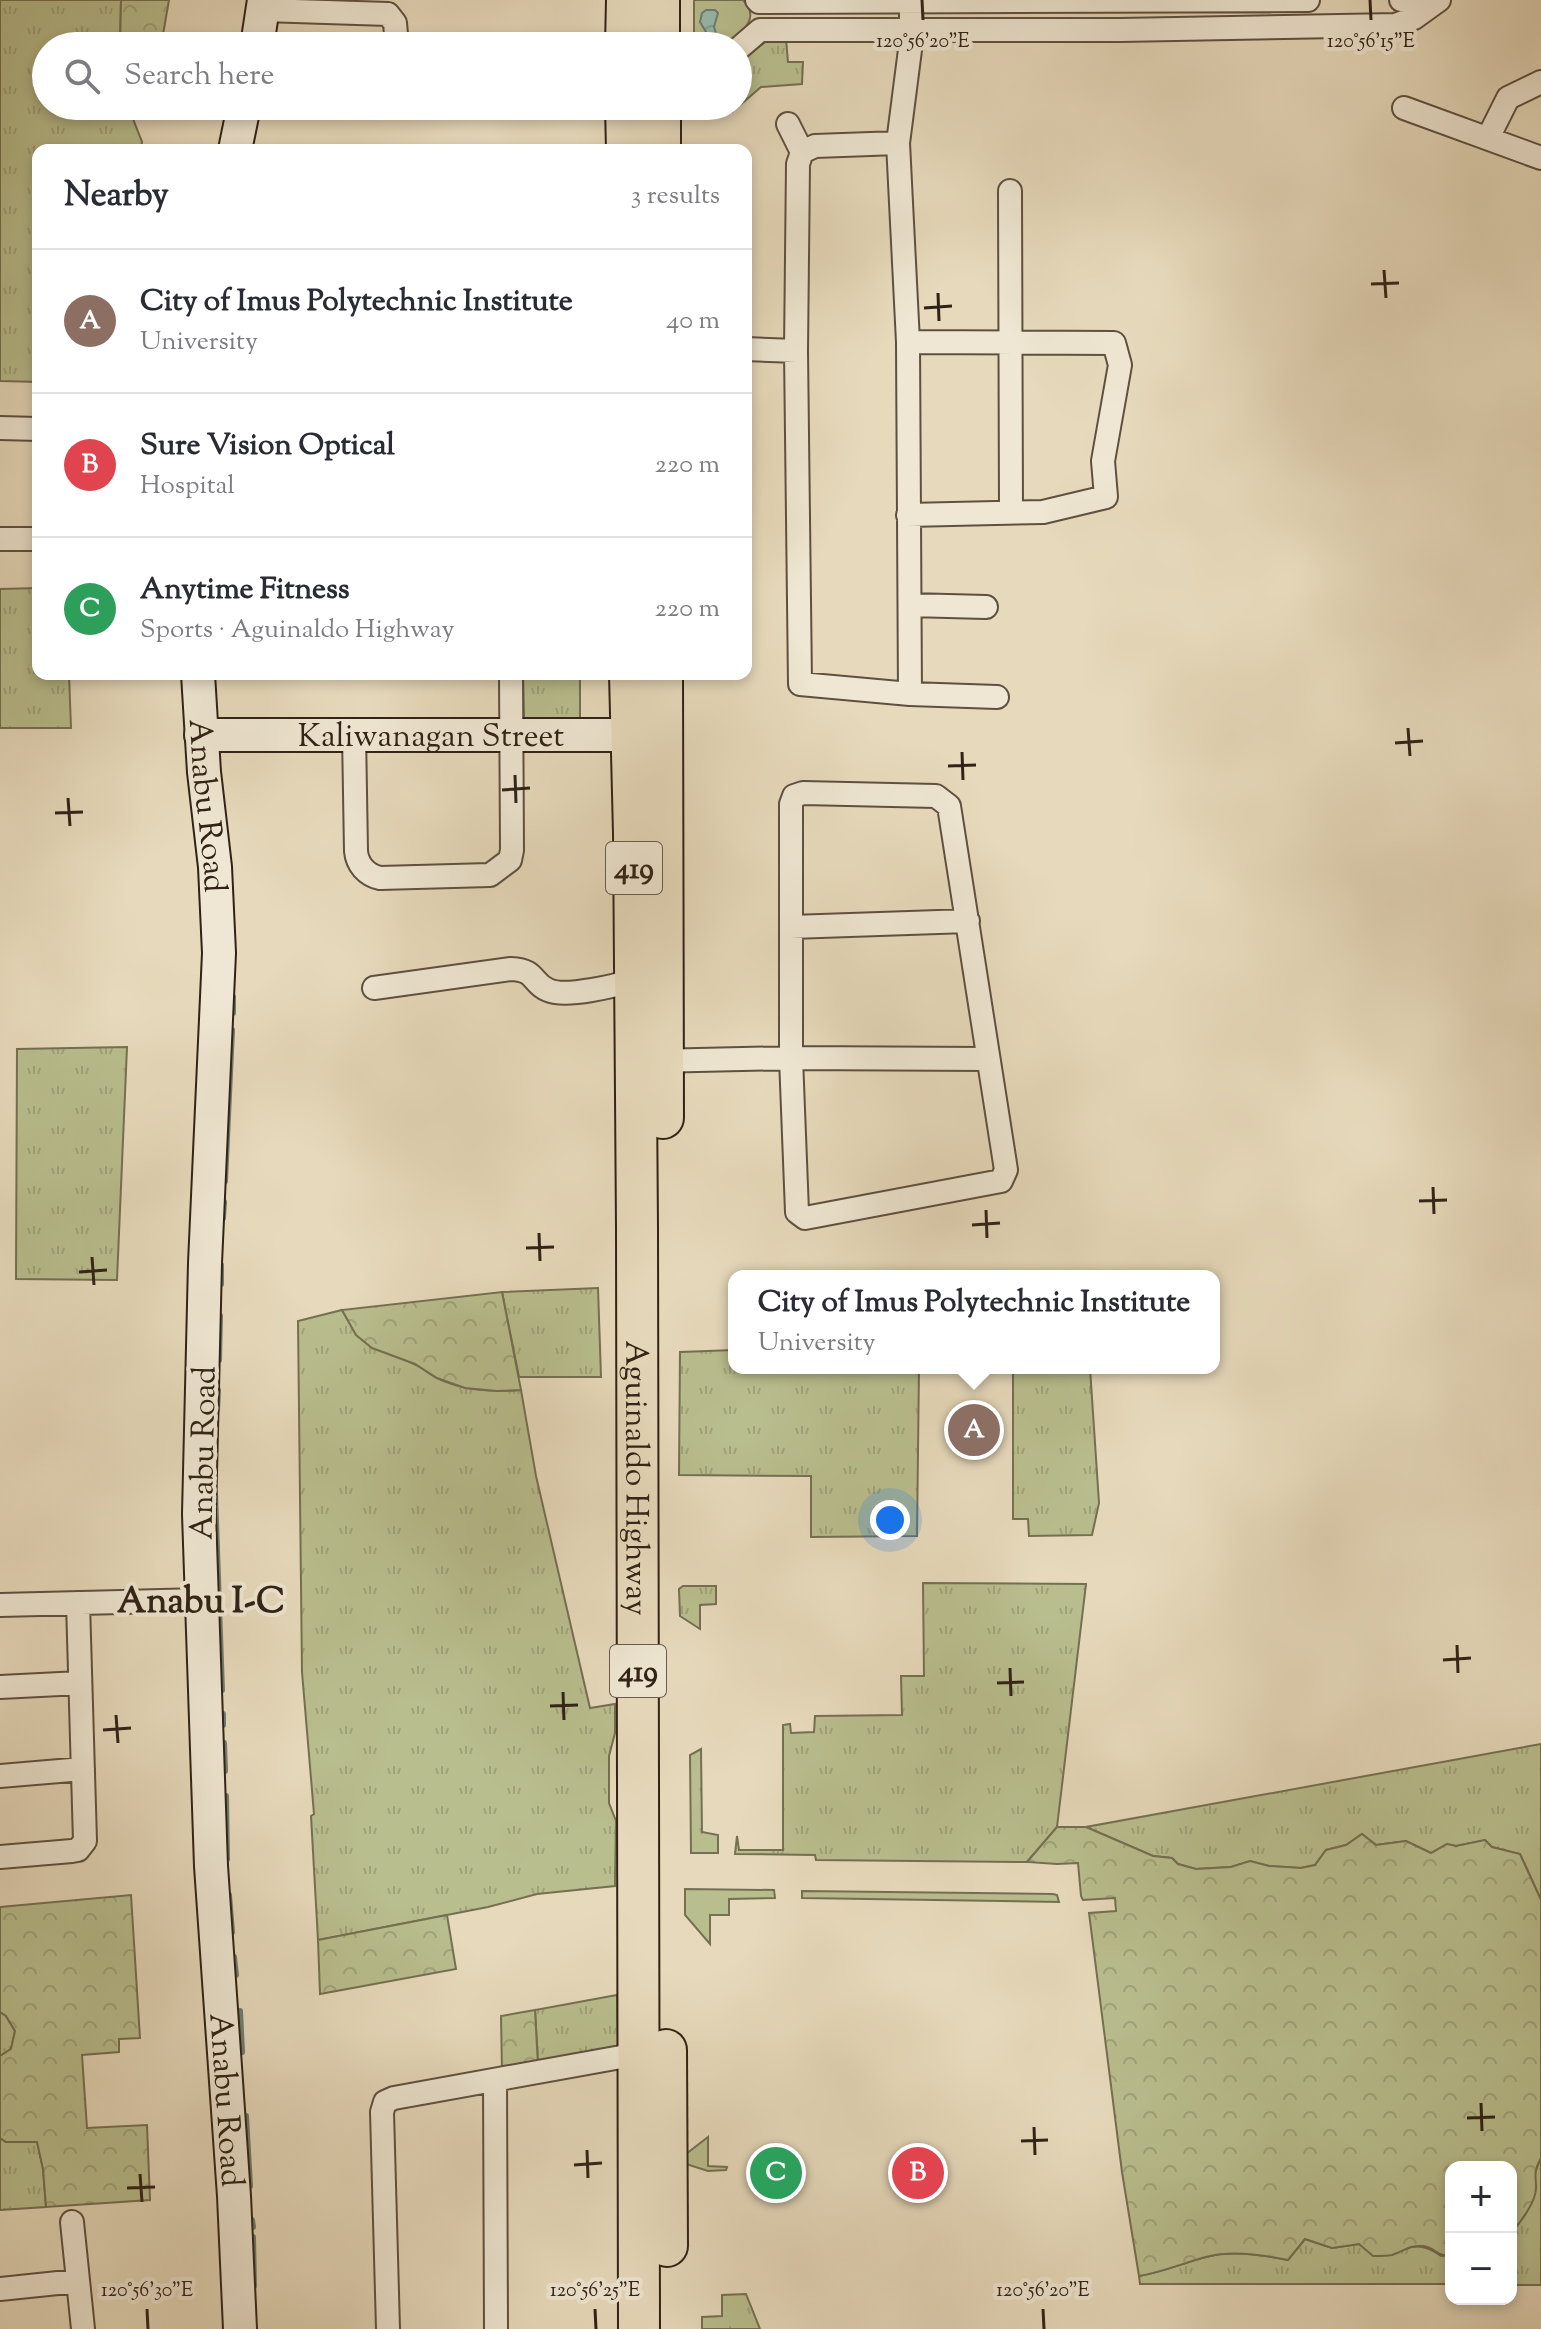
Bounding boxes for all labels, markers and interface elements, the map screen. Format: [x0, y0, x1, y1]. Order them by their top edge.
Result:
text: 120°56'20"E [876, 28, 970, 57]
text: 120°56'15"E [1327, 28, 1415, 57]
search box [32, 32, 752, 120]
icon: search [60, 54, 104, 98]
text: Search here [124, 55, 274, 98]
text: Nearby [64, 172, 169, 221]
text: 3 results [631, 178, 720, 215]
text: City of Imus Polytechnic Institute [140, 281, 573, 324]
text: A [79, 303, 101, 340]
text: 40 m [666, 303, 720, 340]
text: University [140, 324, 258, 361]
text: Sure Vision Optical [140, 425, 395, 468]
text: B [82, 447, 98, 484]
text: 220 m [655, 447, 720, 484]
text: Hospital [140, 468, 235, 505]
text: Anytime Fitness [140, 569, 350, 612]
text: C [80, 591, 100, 628]
text: 220 m [655, 591, 720, 628]
text: Sports · Aguinaldo Highway [140, 612, 454, 649]
street label: Kaliwanagan Street [298, 715, 564, 761]
street label: Anabu Road [175, 718, 236, 893]
road number: 419 [606, 842, 662, 894]
popup [728, 1270, 1220, 1374]
text: City of Imus Polytechnic Institute [758, 1282, 1190, 1325]
text: University [758, 1325, 876, 1362]
street label: Aguinaldo Highway [611, 1340, 658, 1616]
street label: Anabu Road [180, 1366, 230, 1540]
pin: A [948, 1400, 1000, 1460]
your location [870, 1500, 910, 1540]
district label: Anabu I-C [117, 1577, 285, 1629]
road number: 419 [610, 1645, 666, 1697]
street label: Anabu Road [195, 2012, 253, 2189]
pin: C [750, 2143, 802, 2203]
pin: B [892, 2143, 944, 2203]
map controls [1445, 2161, 1517, 2305]
button: + [1445, 2161, 1517, 2233]
button: − [1445, 2233, 1517, 2305]
text: 120°56'30"E [101, 2277, 193, 2306]
text: 120°56'25"E [550, 2277, 640, 2306]
text: 120°56'20"E [996, 2277, 1090, 2306]

